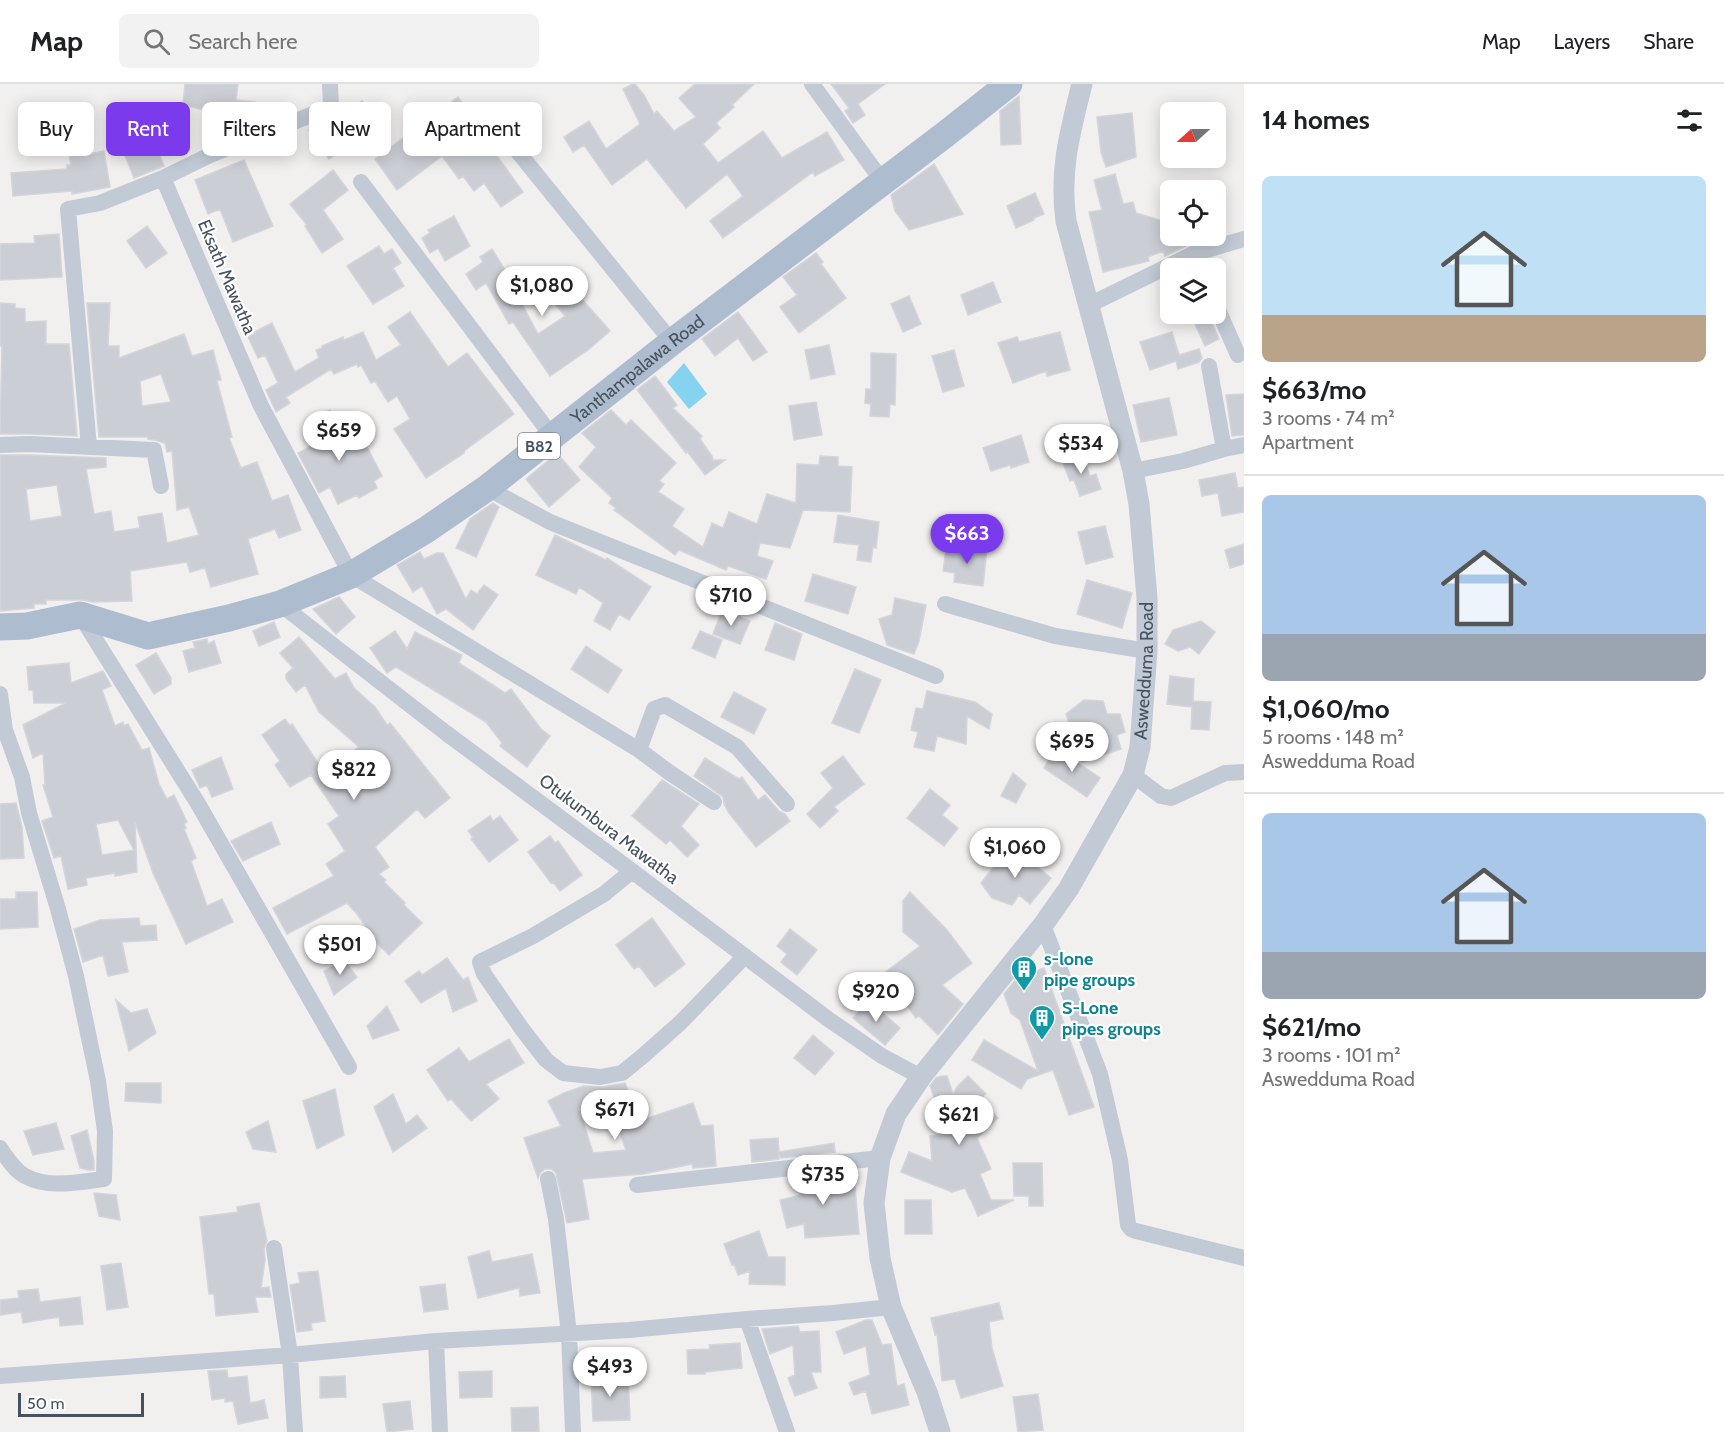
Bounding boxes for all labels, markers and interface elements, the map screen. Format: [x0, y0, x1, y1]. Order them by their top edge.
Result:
search box [119, 14, 539, 68]
text: Map [30, 24, 83, 58]
icon: search [140, 25, 173, 58]
text: Search here [188, 28, 297, 55]
text: Map [1482, 29, 1521, 54]
text: Layers [1554, 29, 1610, 54]
text: Share [1643, 29, 1694, 54]
chip: Buy [18, 102, 94, 156]
chip: Rent [106, 102, 190, 156]
chip: Filters [202, 102, 297, 156]
chip: New [309, 102, 391, 156]
chip: Apartment [403, 102, 542, 156]
north arrow [1160, 102, 1226, 168]
map controls [1160, 102, 1226, 324]
text: 14 homes [1262, 104, 1370, 136]
icon: filters [1673, 104, 1706, 137]
button: locate [1160, 180, 1226, 246]
icon: home [1430, 215, 1538, 323]
street label: Eksath Mawatha [193, 216, 261, 338]
button: layers [1160, 258, 1226, 324]
pin: $1,080 [493, 266, 591, 317]
text: $1,080 [510, 273, 574, 297]
street label: Yanthampalawa Road [565, 310, 709, 429]
text: $663/mo [1262, 374, 1366, 406]
text: 3 rooms · 74 m² [1262, 406, 1395, 430]
pin: $659 [303, 411, 375, 462]
text: $659 [317, 418, 361, 442]
pin: $534 [1045, 424, 1117, 475]
text: Apartment [1262, 430, 1354, 454]
text: $534 [1058, 431, 1104, 455]
road number: B82 [518, 433, 560, 459]
pin: $663 [931, 514, 1003, 565]
text: $663 [945, 521, 989, 545]
icon: home [1430, 534, 1538, 642]
pin: $710 [695, 576, 767, 627]
text: $710 [709, 583, 753, 607]
street label: Aswedduma Road [1130, 602, 1158, 740]
text: $1,060/mo [1262, 693, 1390, 725]
pin: $695 [1036, 722, 1108, 773]
text: 5 rooms · 148 m² [1262, 725, 1404, 749]
text: $695 [1050, 729, 1094, 753]
text: Aswedduma Road [1262, 749, 1415, 773]
pin: $822 [318, 750, 390, 801]
text: $822 [332, 757, 376, 781]
street label: Otukumbura Mawatha [535, 769, 683, 889]
pin: $1,060 [966, 828, 1064, 879]
text: $1,060 [984, 835, 1046, 859]
icon: home [1430, 852, 1538, 960]
pin: $501 [304, 925, 376, 976]
text: $501 [318, 932, 362, 956]
place label: s-lone pipe groups [1044, 948, 1136, 991]
building icon: s-lone pipe groups [1009, 954, 1039, 992]
pin: $920 [840, 972, 912, 1023]
text: $920 [852, 979, 900, 1003]
place label: S-Lone pipes groups [1062, 997, 1161, 1040]
building icon: S-Lone pipes groups [1027, 1003, 1057, 1041]
text: $621/mo [1262, 1011, 1361, 1043]
text: 3 rooms · 101 m² [1262, 1043, 1401, 1067]
text: Aswedduma Road [1262, 1067, 1415, 1091]
pin: $671 [579, 1090, 651, 1141]
pin: $621 [923, 1095, 995, 1146]
text: $671 [595, 1097, 635, 1121]
text: $621 [939, 1102, 979, 1126]
pin: $735 [787, 1155, 859, 1206]
text: $735 [801, 1162, 845, 1186]
pin: $493 [574, 1347, 646, 1398]
text: $493 [587, 1354, 633, 1378]
scale bar [18, 1390, 144, 1418]
text: 50 m [27, 1394, 64, 1413]

